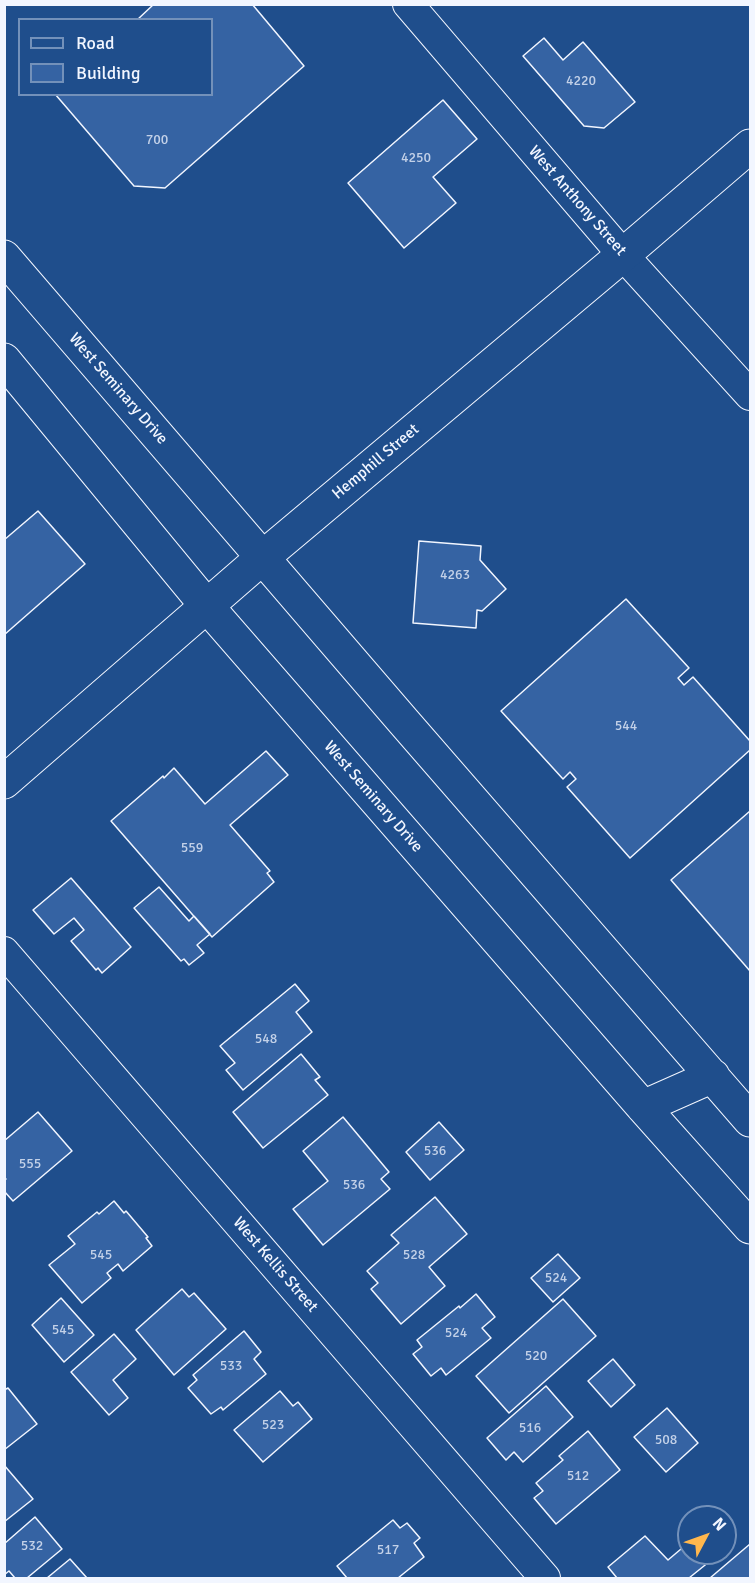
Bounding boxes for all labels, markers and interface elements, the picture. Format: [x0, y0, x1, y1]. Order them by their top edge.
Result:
legend [18, 18, 213, 96]
text: Road [76, 32, 115, 54]
text: Building [76, 62, 140, 84]
house number: 4220 [566, 73, 596, 89]
house number: 700 [146, 132, 168, 148]
street label: West Anthony Street [524, 142, 630, 260]
house number: 4250 [401, 150, 431, 166]
street label: West Seminary Drive [65, 329, 171, 449]
street label: Hemphill Street [329, 420, 423, 504]
house number: 4263 [440, 567, 470, 583]
house number: 544 [615, 718, 637, 734]
street label: West Seminary Drive [320, 737, 426, 857]
house number: 559 [181, 840, 203, 856]
house number: 548 [255, 1031, 277, 1047]
house number: 536 [424, 1143, 446, 1159]
house number: 555 [19, 1156, 41, 1172]
house number: 536 [343, 1177, 365, 1193]
street label: West Kellis Street [228, 1213, 322, 1317]
house number: 545 [90, 1247, 112, 1263]
house number: 528 [403, 1247, 425, 1263]
house number: 524 [545, 1270, 567, 1286]
house number: 545 [52, 1322, 74, 1338]
house number: 524 [445, 1325, 467, 1341]
house number: 520 [525, 1348, 547, 1364]
house number: 533 [220, 1358, 242, 1374]
house number: 523 [262, 1417, 284, 1433]
house number: 516 [519, 1420, 541, 1436]
house number: 508 [655, 1432, 677, 1448]
house number: 512 [567, 1468, 589, 1484]
north arrow [677, 1505, 737, 1565]
text: N [708, 1514, 730, 1535]
house number: 532 [21, 1538, 43, 1554]
house number: 517 [377, 1542, 399, 1558]

